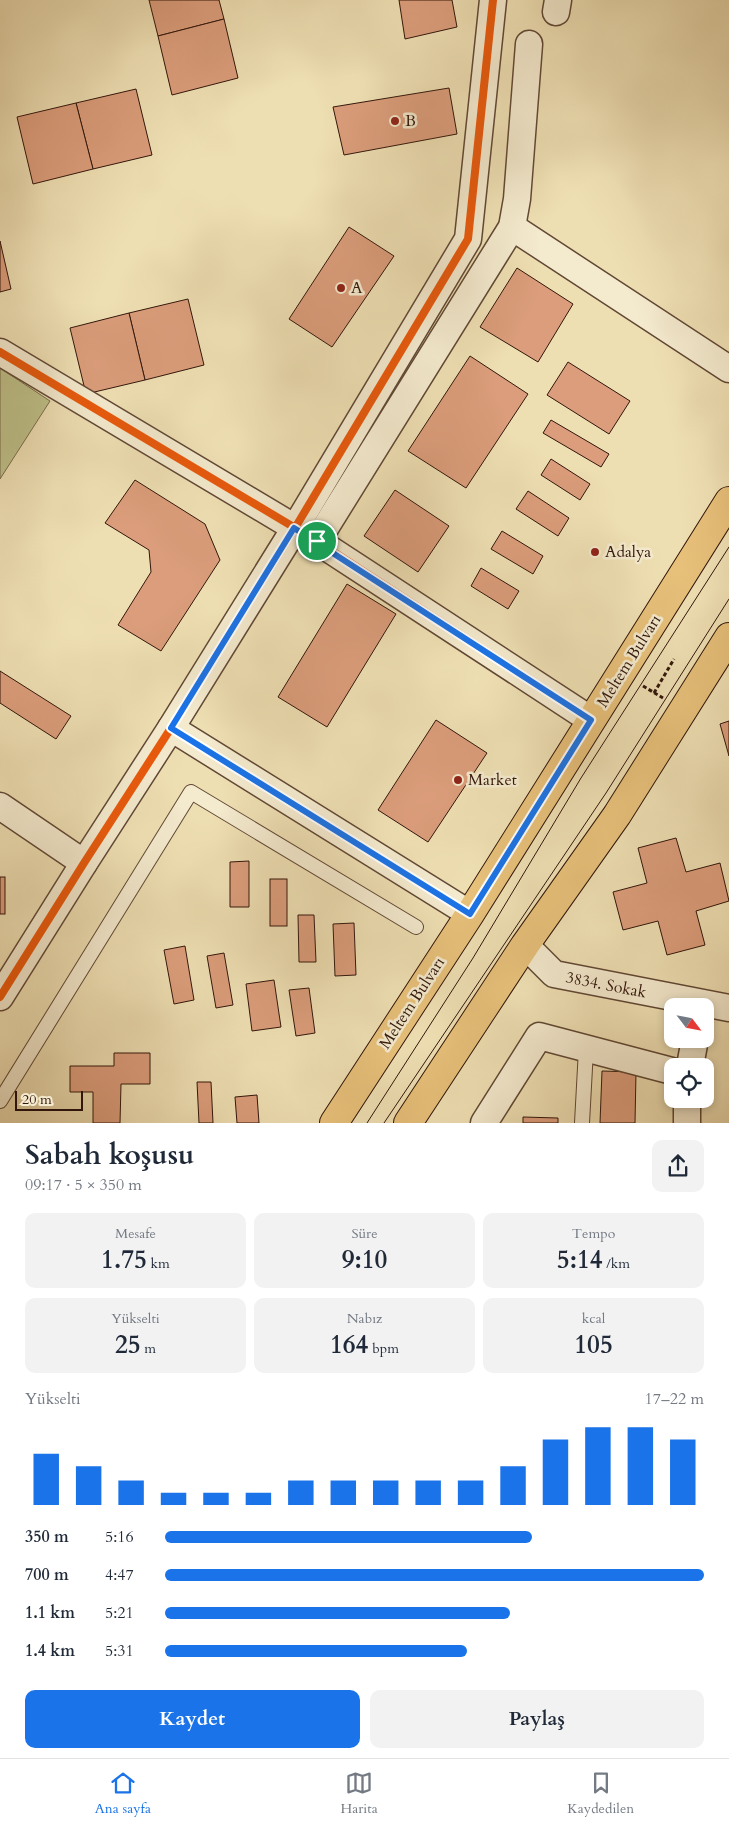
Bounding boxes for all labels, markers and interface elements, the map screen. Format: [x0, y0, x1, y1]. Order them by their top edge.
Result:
place label: B [405, 110, 416, 132]
marker: B [389, 115, 401, 127]
place label: A [351, 277, 363, 299]
marker: A [335, 282, 347, 294]
pin [296, 520, 338, 562]
icon: arrive [303, 527, 331, 555]
place label: Adalya [605, 541, 651, 563]
marker: Adalya [589, 546, 601, 558]
street label: Meltem Bulvarı [592, 610, 667, 712]
place label: Market [468, 769, 517, 791]
marker: Market [452, 774, 464, 786]
street label: Meltem Bulvarı [374, 952, 450, 1053]
street label: 3834. Sokak [564, 966, 649, 1004]
north arrow [664, 998, 714, 1048]
map controls [664, 998, 714, 1108]
button: locate [664, 1058, 714, 1108]
scale bar [15, 1088, 82, 1111]
text: 20 m [22, 1090, 52, 1109]
text: Sabah koşusu [25, 1136, 194, 1174]
button: share [652, 1140, 704, 1192]
text: 09:17 · 5 × 350 m [25, 1174, 142, 1196]
text: Mesafe [115, 1224, 156, 1243]
text: Süre [351, 1224, 378, 1243]
text: Tempo [572, 1224, 615, 1243]
text: 1.75 [101, 1243, 147, 1277]
text: 9:10 [342, 1243, 387, 1277]
text: 5:14 [557, 1243, 603, 1277]
text: km [147, 1254, 170, 1273]
text: /km [603, 1254, 630, 1273]
text: Yükselti [111, 1309, 160, 1328]
text: Nabız [347, 1309, 382, 1328]
text: kcal [582, 1309, 605, 1328]
text: 25 [115, 1328, 141, 1362]
text: 164 [330, 1328, 368, 1362]
text: 105 [574, 1328, 613, 1362]
text: m [141, 1339, 156, 1358]
text: bpm [368, 1339, 399, 1358]
text: Yükselti [25, 1388, 81, 1410]
text: 17–22 m [645, 1388, 704, 1410]
text: 350 m [25, 1526, 69, 1548]
text: 5:16 [105, 1526, 134, 1548]
text: 700 m [25, 1564, 69, 1586]
text: 4:47 [105, 1564, 134, 1586]
text: 1.1 km [25, 1602, 75, 1624]
text: 5:21 [105, 1602, 134, 1624]
text: 1.4 km [25, 1640, 75, 1662]
text: 5:31 [105, 1640, 134, 1662]
button: Kaydet [25, 1690, 360, 1748]
button: Paylaş [370, 1690, 704, 1748]
tab: Ana sayfa [95, 1769, 151, 1818]
tab: Harita [340, 1769, 378, 1818]
tab: Kaydedilen [567, 1769, 634, 1818]

